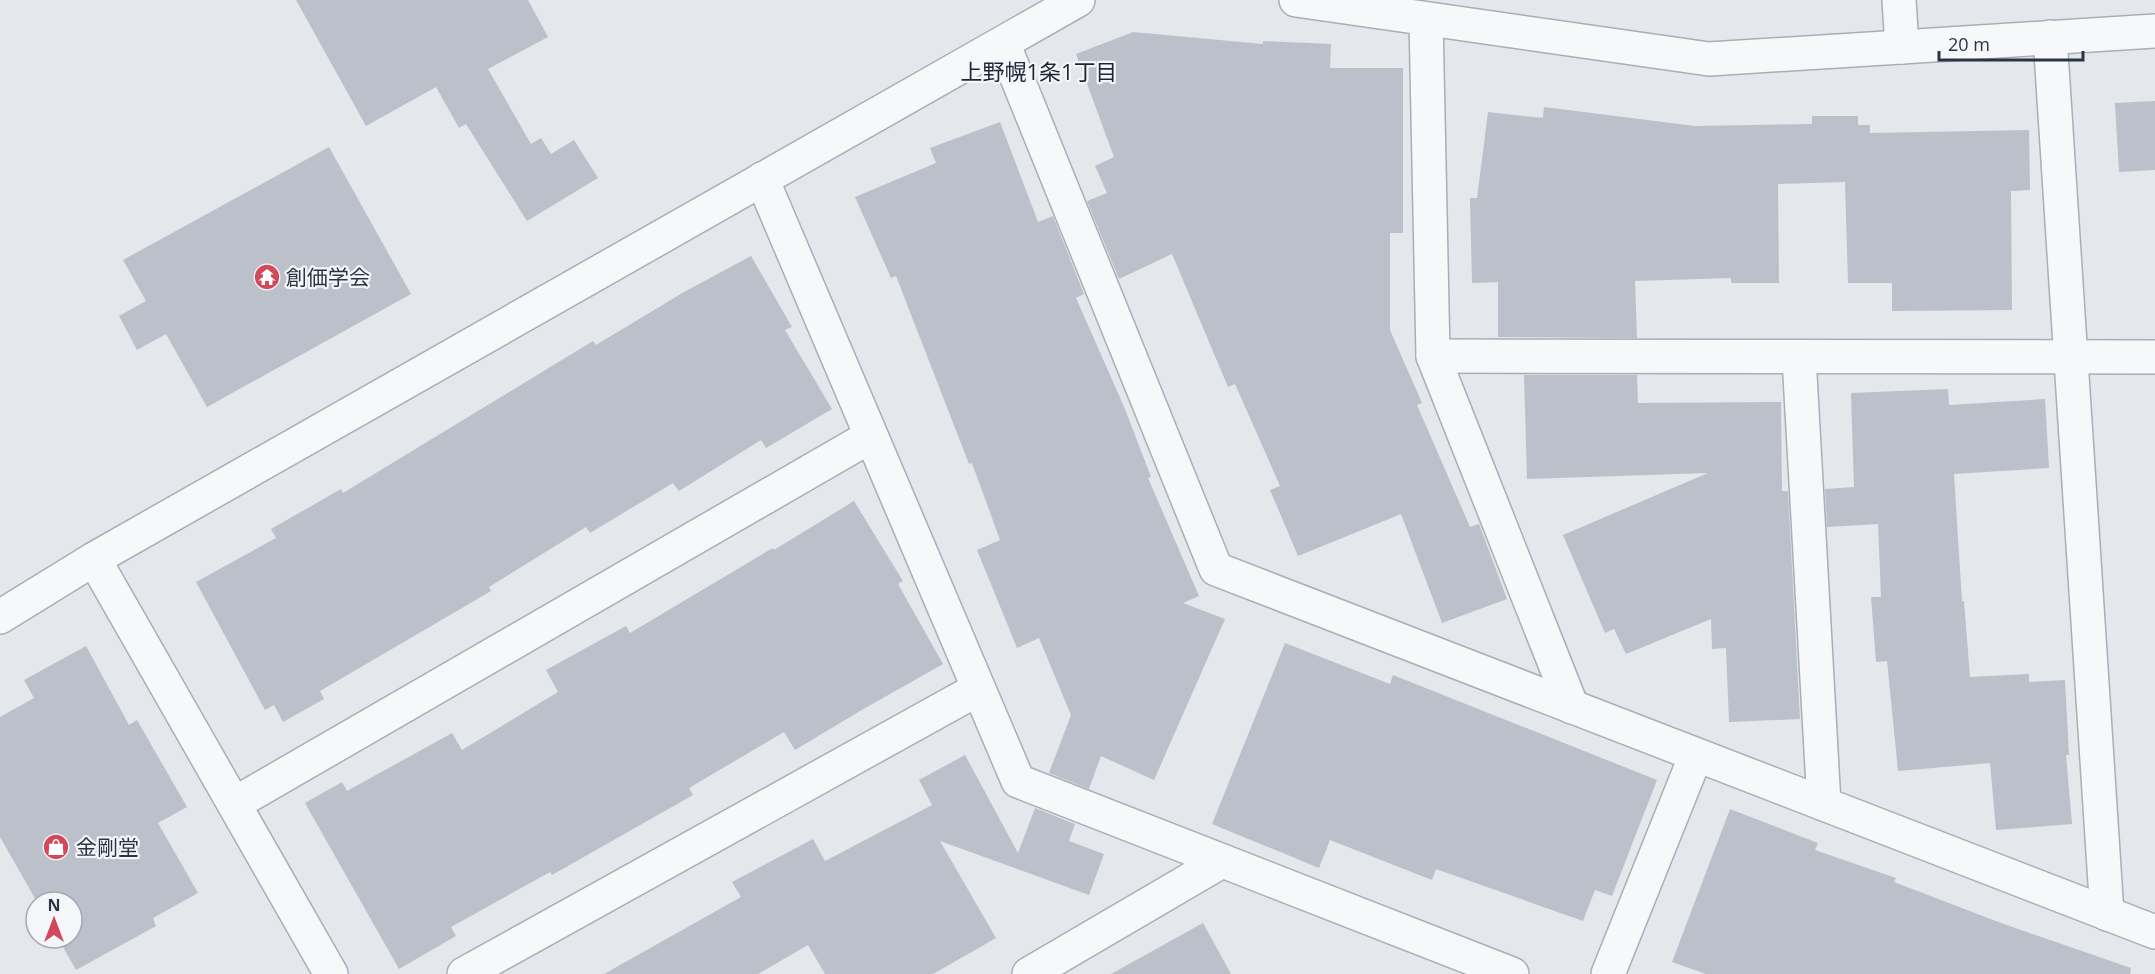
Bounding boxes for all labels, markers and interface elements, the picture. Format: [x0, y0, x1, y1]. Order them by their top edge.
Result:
scale bar [1939, 24, 2083, 62]
text: 20 m [1948, 32, 1990, 56]
district label: 上野幌1条1丁目 [960, 56, 1118, 86]
temple icon: 創価学会 [252, 262, 282, 292]
place label: 創価学会 [286, 263, 370, 291]
shop icon: 金剛堂 [41, 832, 71, 862]
place label: 金剛堂 [76, 833, 139, 861]
north arrow [24, 890, 84, 950]
text: N [47, 894, 61, 916]

